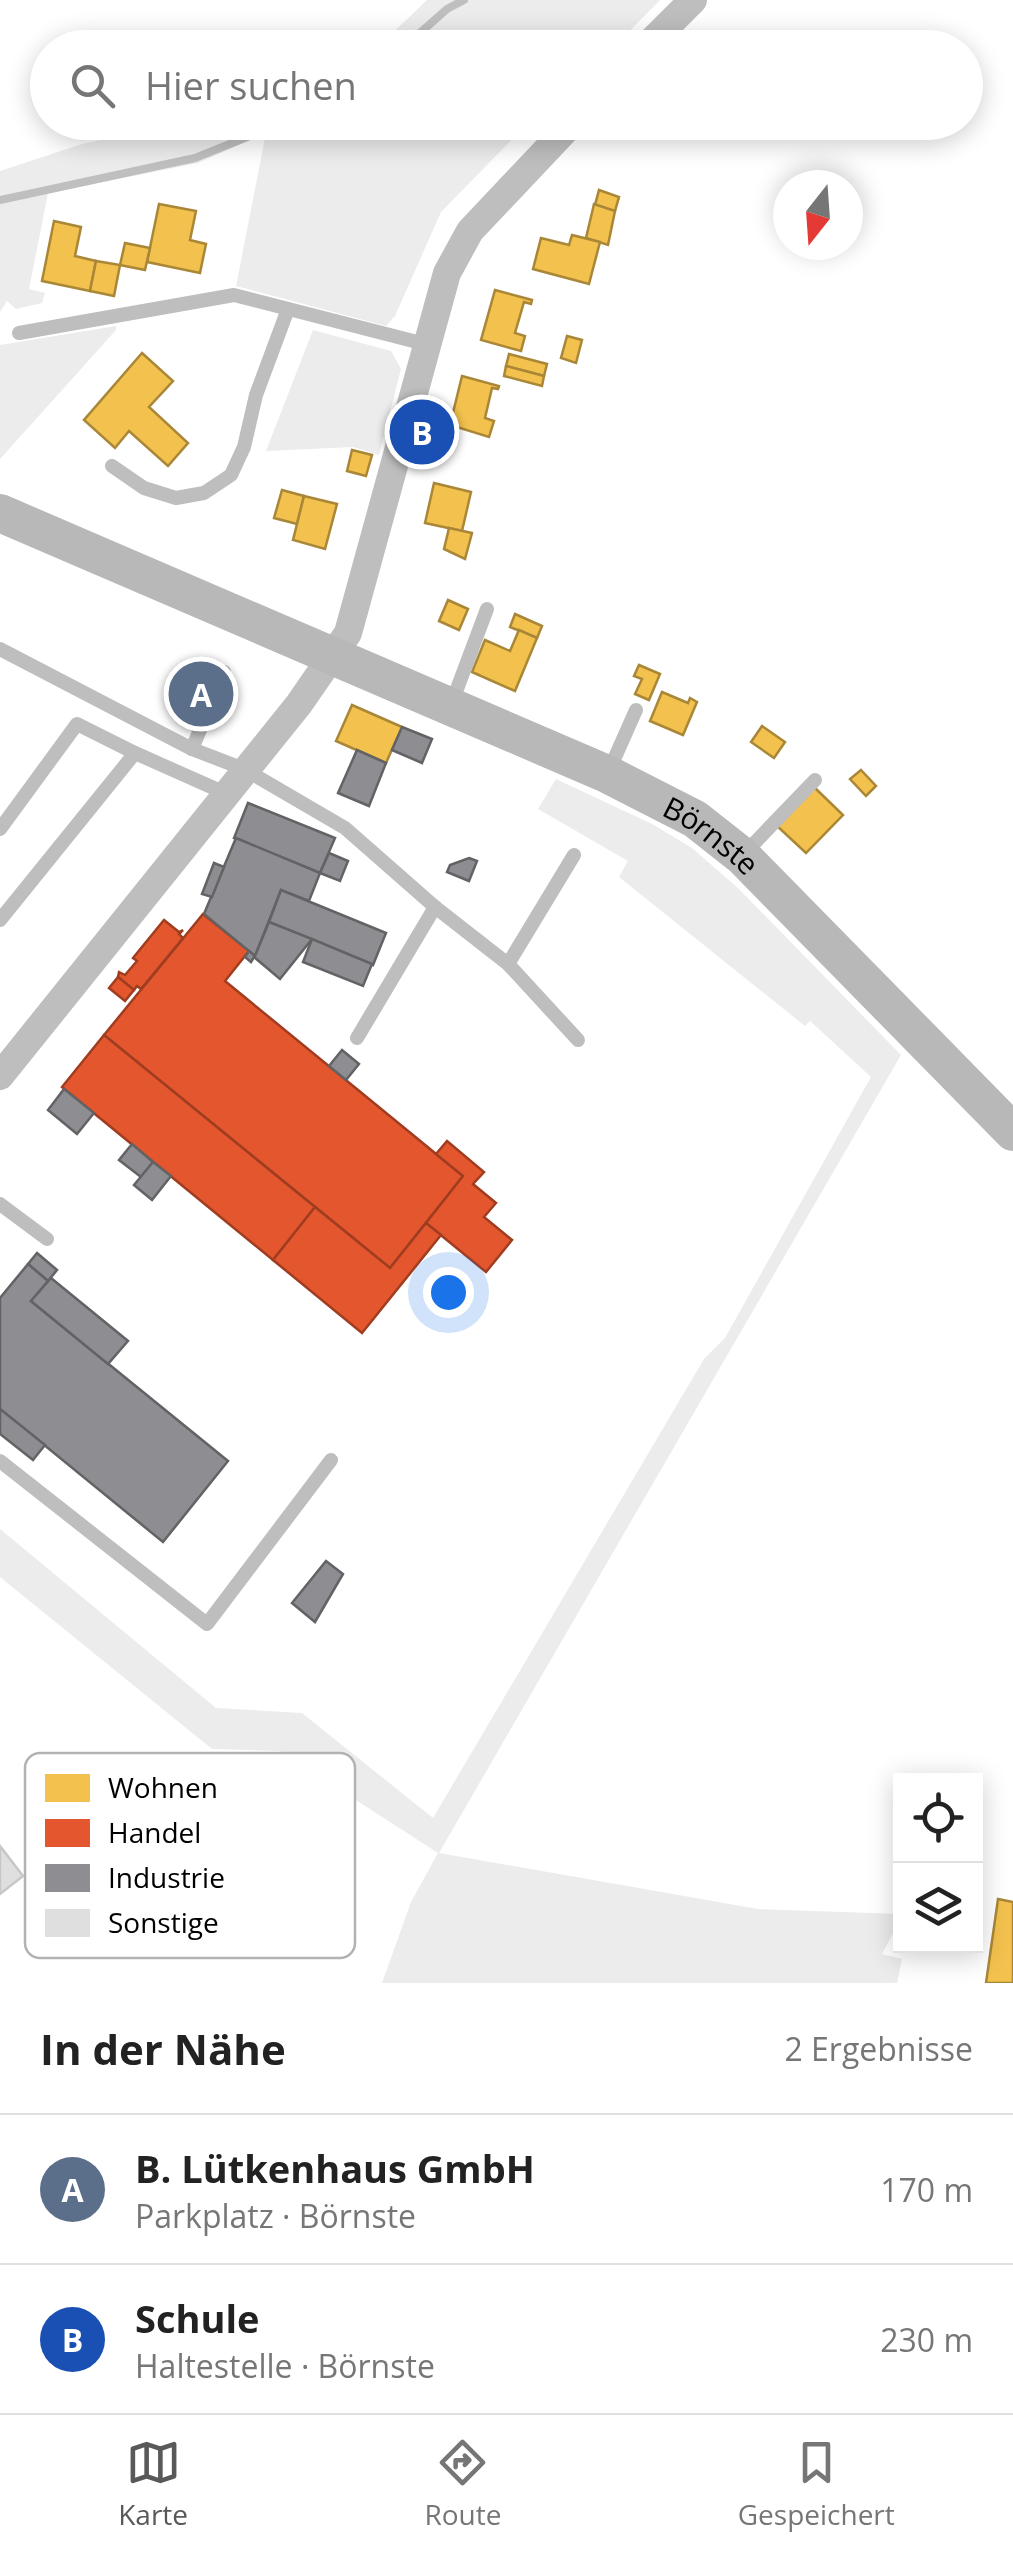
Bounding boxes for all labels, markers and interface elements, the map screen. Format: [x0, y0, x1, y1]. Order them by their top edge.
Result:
search box [30, 30, 983, 140]
icon: search [65, 58, 120, 113]
text: Hier suchen [145, 59, 357, 111]
north arrow [773, 170, 863, 260]
pin: B [390, 394, 454, 470]
pin: A [168, 656, 234, 732]
street label: Börnste [657, 786, 769, 883]
your location [423, 1267, 474, 1318]
legend [25, 1753, 355, 1958]
text: Wohnen [108, 1768, 218, 1806]
map controls [893, 1773, 983, 1953]
button: locate [893, 1773, 983, 1863]
text: Handel [108, 1813, 201, 1851]
text: Industrie [108, 1858, 225, 1896]
button: layers [893, 1863, 983, 1953]
text: Sonstige [108, 1903, 219, 1941]
text: In der Nähe [40, 2020, 286, 2077]
text: 2 Ergebnisse [784, 2027, 973, 2070]
text: B. Lütkenhaus GmbH [135, 2142, 535, 2194]
text: A [61, 2168, 84, 2211]
text: 170 m [880, 2168, 973, 2211]
text: Parkplatz · Börnste [135, 2194, 416, 2237]
text: Schule [135, 2292, 259, 2344]
text: B [62, 2318, 83, 2361]
text: 230 m [880, 2318, 973, 2361]
text: Haltestelle · Börnste [135, 2344, 435, 2387]
tab: Karte [118, 2435, 188, 2533]
tab: Route [424, 2435, 501, 2533]
tab: Gespeichert [738, 2435, 895, 2533]

